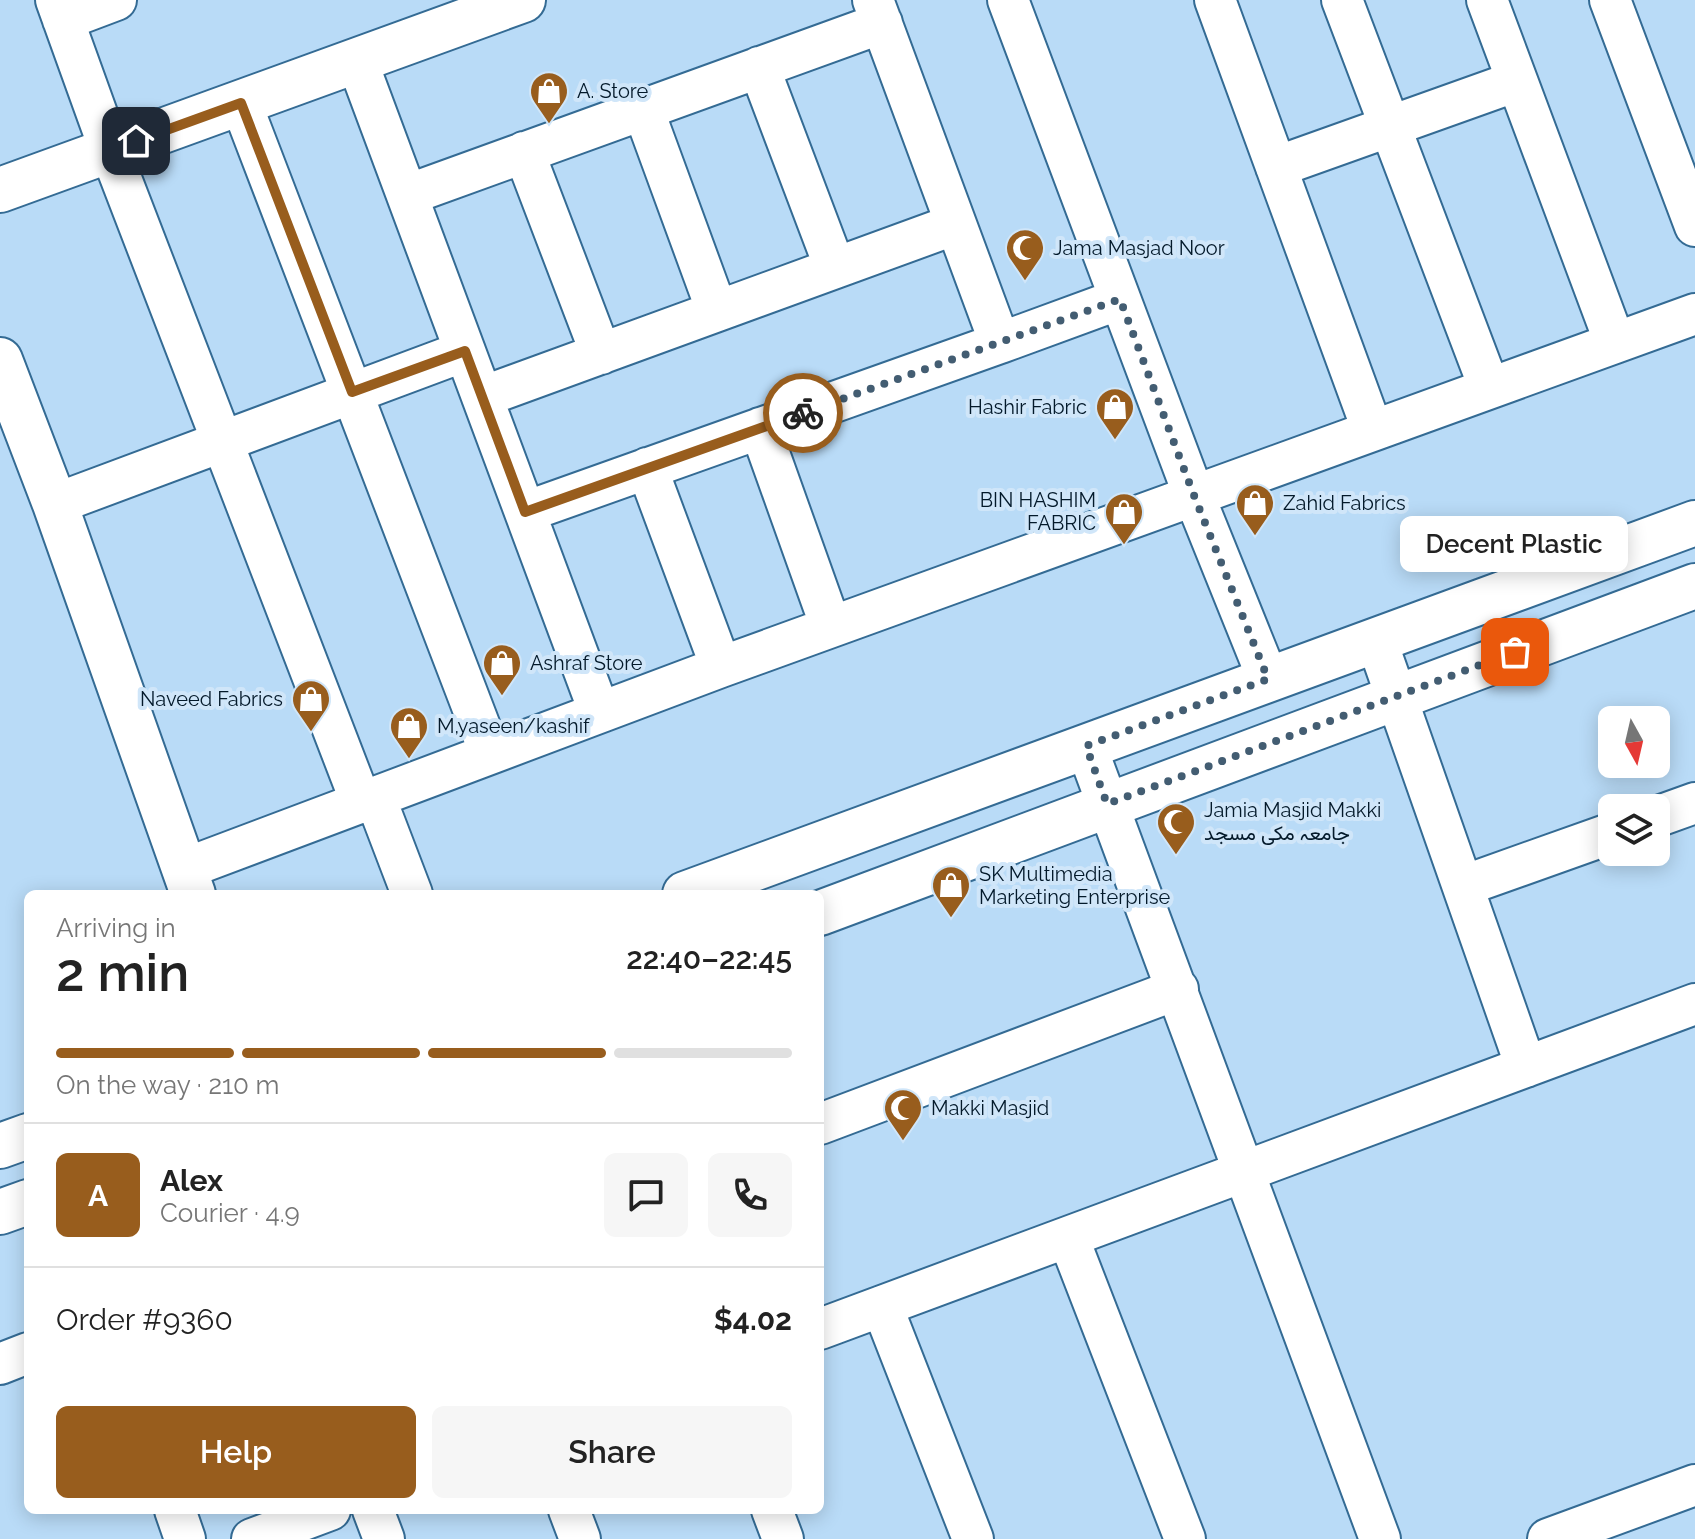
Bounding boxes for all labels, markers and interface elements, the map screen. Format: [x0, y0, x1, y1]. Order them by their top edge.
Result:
shop icon: A. Store [528, 70, 570, 125]
place label: A. Store [577, 79, 648, 103]
pin [102, 107, 170, 175]
icon: home [114, 119, 158, 163]
mosque icon: Jama Masjad Noor [1004, 227, 1046, 282]
place label: Jama Masjad Noor [1053, 236, 1225, 260]
courier [763, 373, 843, 453]
shop icon: Hashir Fabric [1094, 386, 1136, 441]
icon: bike [781, 391, 825, 435]
place label: Hashir Fabric [968, 395, 1087, 419]
shop icon: Zahid Fabrics [1234, 482, 1276, 537]
place label: BIN HASHIM FABRIC [980, 488, 1096, 535]
shop icon: BIN HASHIM FABRIC [1103, 491, 1145, 546]
place label: Zahid Fabrics [1283, 491, 1406, 515]
callout: Decent Plastic [1401, 516, 1629, 572]
text: Decent Plastic [1425, 529, 1603, 559]
pin [1481, 618, 1549, 686]
icon: bag [1493, 630, 1537, 674]
shop icon: Ashraf Store [481, 642, 523, 697]
place label: Ashraf Store [530, 651, 643, 675]
shop icon: Naveed Fabrics [290, 678, 332, 733]
place label: Naveed Fabrics [140, 687, 283, 711]
shop icon: M,yaseen/kashif [388, 705, 430, 760]
north arrow [1598, 706, 1670, 778]
map controls [1598, 706, 1670, 866]
place label: M,yaseen/kashif [437, 714, 591, 738]
button: layers [1598, 794, 1670, 866]
place label: Jamia Masjid Makki جامعہ مکی مسجد [1204, 798, 1381, 845]
mosque icon: Jamia Masjid Makki جامعہ مکی مسجد [1155, 801, 1197, 856]
place label: SK Multimedia Marketing Enterprise [979, 862, 1171, 909]
shop icon: SK Multimedia Marketing Enterprise [930, 864, 972, 919]
text: Arriving in [56, 913, 176, 943]
text: 22:40–22:45 [626, 941, 792, 976]
text: 2 min [56, 942, 189, 1003]
text: On the way · 210 m [56, 1070, 280, 1100]
mosque icon: Makki Masjid [882, 1087, 924, 1142]
place label: Makki Masjid [931, 1096, 1049, 1120]
button: chat [604, 1153, 688, 1237]
button: phone [708, 1153, 792, 1237]
text: Alex [160, 1163, 223, 1198]
text: A [88, 1178, 108, 1213]
text: Courier · 4.9 [160, 1198, 300, 1228]
text: Order #9360 [56, 1302, 233, 1337]
text: $4.02 [714, 1302, 792, 1337]
button: Help [56, 1406, 416, 1498]
button: Share [432, 1406, 792, 1498]

